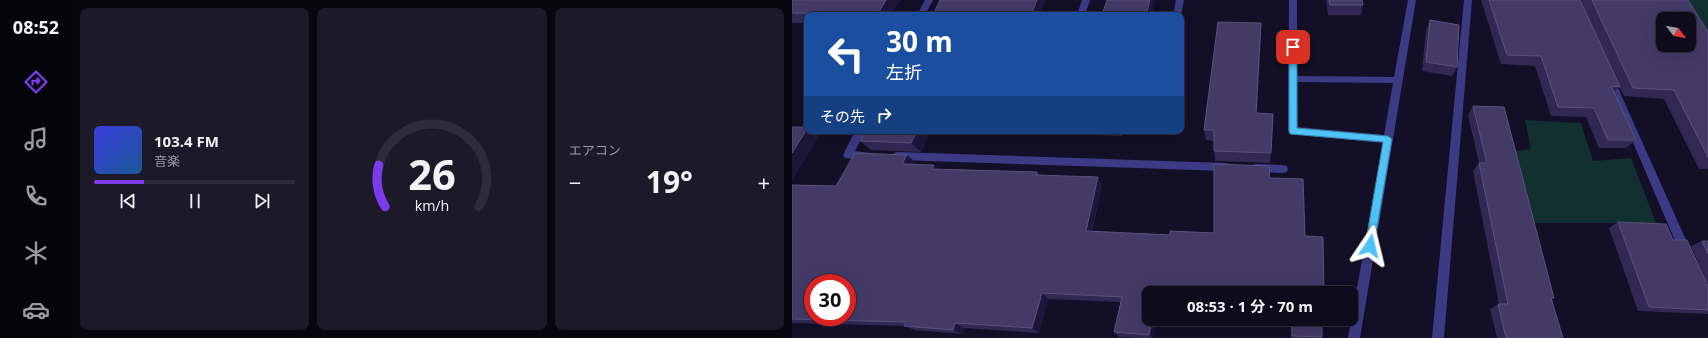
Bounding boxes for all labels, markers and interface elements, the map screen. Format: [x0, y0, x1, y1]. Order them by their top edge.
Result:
north arrow [1656, 12, 1696, 52]
map controls [1656, 12, 1696, 52]
text: 08:52 [13, 15, 59, 39]
text: 30 m [886, 22, 953, 60]
icon: left [820, 28, 872, 80]
pin [1276, 30, 1310, 64]
icon: arrive [1282, 36, 1304, 58]
text: 左折 [886, 60, 922, 84]
icon: directions [22, 68, 50, 96]
icon: right [873, 104, 895, 126]
text: その先 [820, 106, 865, 126]
icon: music [22, 125, 50, 153]
text: 103.4 FM [154, 131, 219, 151]
text: エアコン [569, 141, 621, 159]
text: 26 [408, 146, 456, 202]
text: 音楽 [154, 152, 180, 170]
text: 19° [646, 161, 693, 202]
text: − [569, 167, 581, 197]
text: + [757, 167, 770, 197]
icon: phone [22, 182, 50, 210]
icon: previous [117, 190, 139, 212]
icon: pause [184, 190, 206, 212]
icon: next [251, 190, 273, 212]
text: km/h [415, 196, 449, 215]
position arrow [1349, 225, 1391, 267]
icon: climate [22, 239, 50, 267]
speed limit sign: 30 [804, 274, 856, 326]
icon: car [22, 296, 50, 324]
text: 08:53 · 1 分 · 70 m [1187, 296, 1313, 316]

